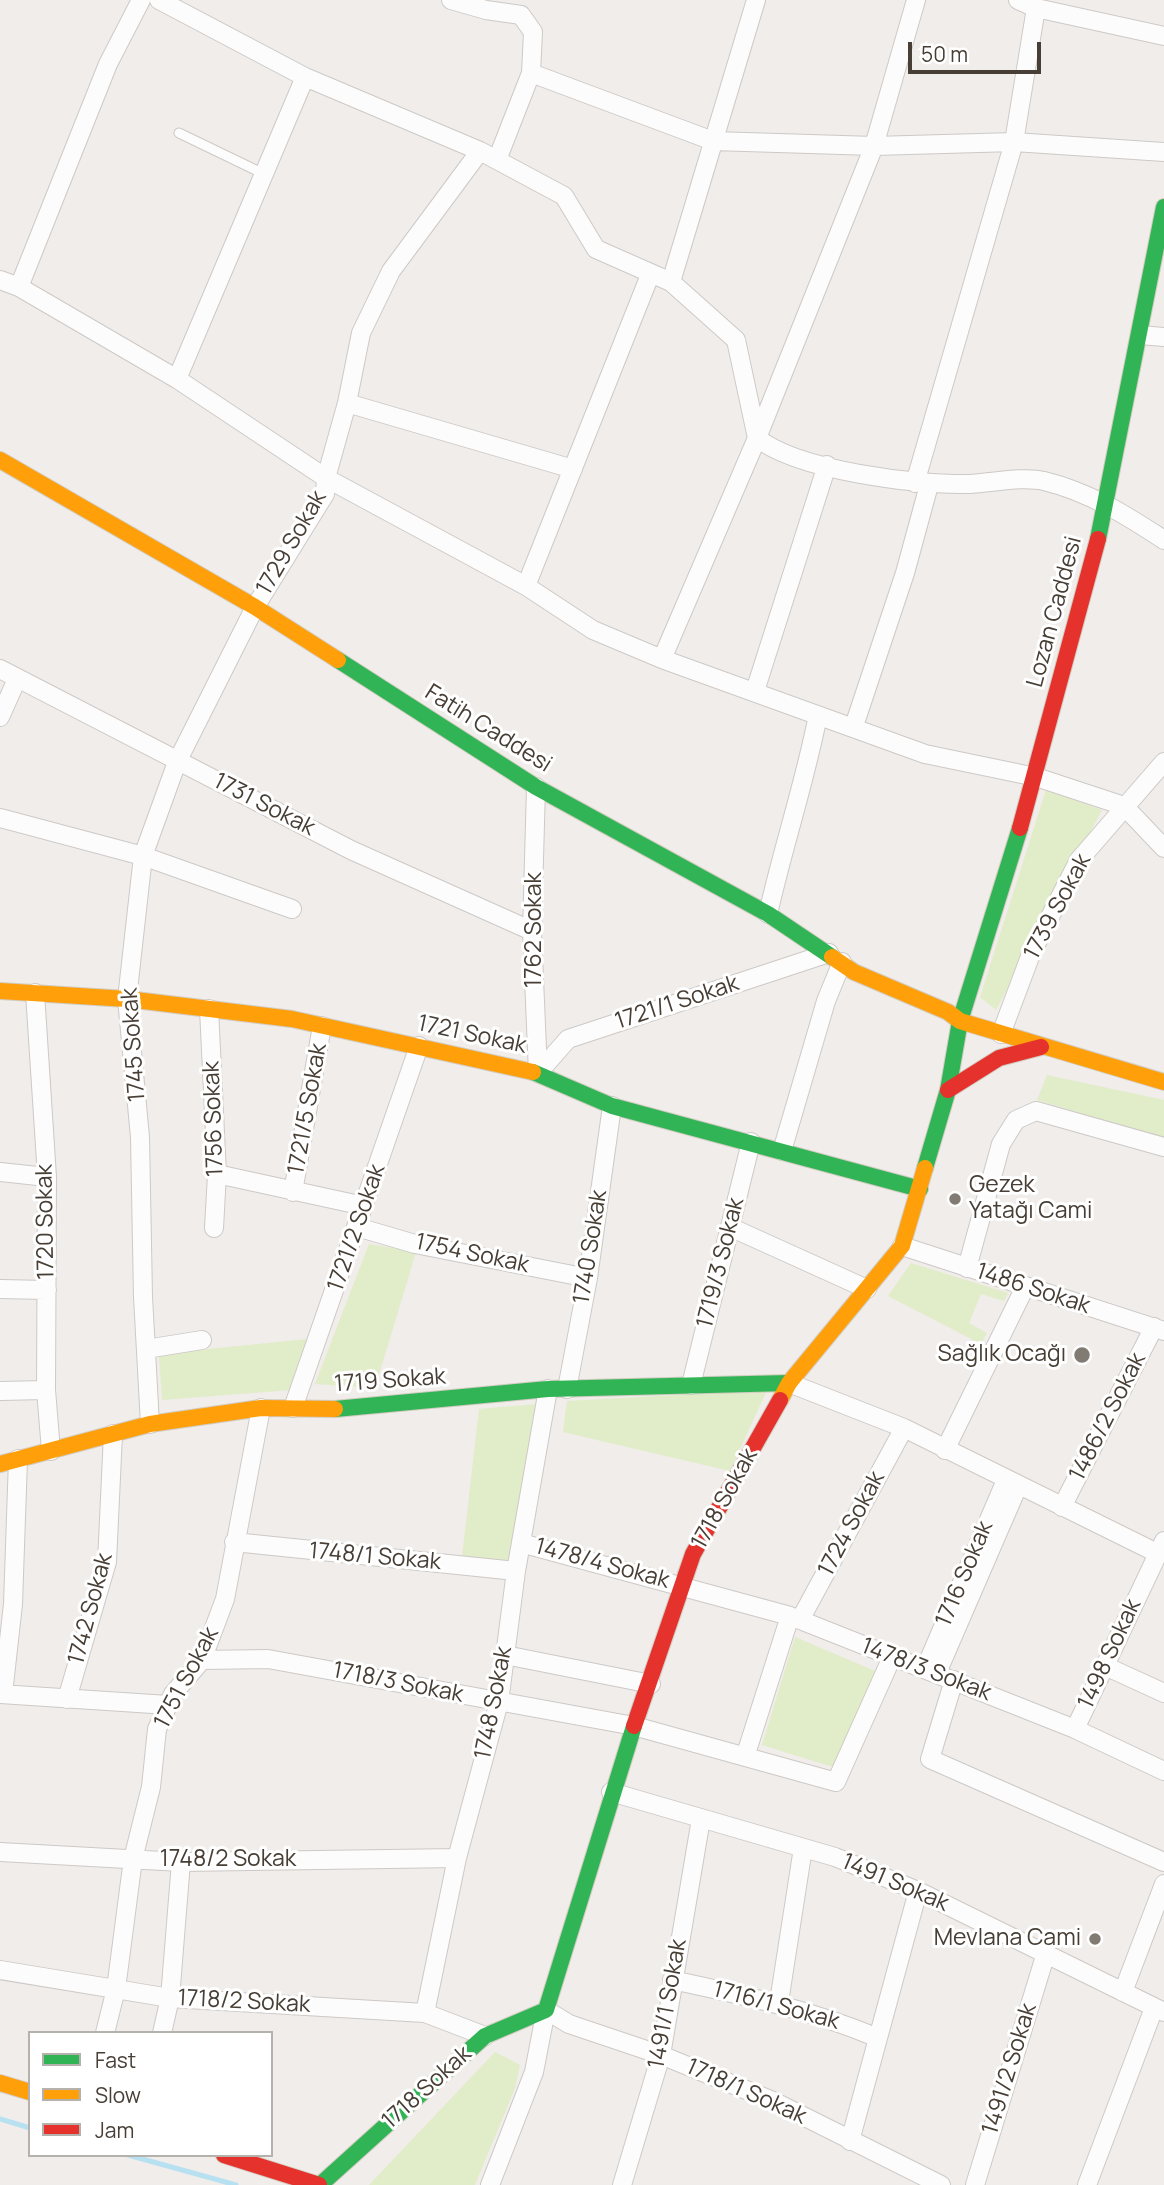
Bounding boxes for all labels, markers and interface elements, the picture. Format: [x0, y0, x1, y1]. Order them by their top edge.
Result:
scale bar [912, 28, 1045, 72]
text: 50 m [921, 40, 968, 68]
street label: 1729 Sokak [251, 486, 333, 600]
street label: Lozan Caddesi [1022, 534, 1088, 690]
street label: Fatih Caddesi [420, 679, 556, 779]
street label: 1731 Sokak [209, 768, 319, 842]
street label: 1739 Sokak [1019, 850, 1097, 964]
street label: 1762 Sokak [521, 872, 549, 988]
street label: 1721/1 Sokak [612, 970, 742, 1036]
street label: 1745 Sokak [116, 987, 152, 1103]
street label: 1721 Sokak [415, 1010, 529, 1060]
street label: 1721/5 Sokak [283, 1041, 333, 1177]
street label: 1756 Sokak [198, 1061, 230, 1177]
street label: 1721/2 Sokak [322, 1161, 392, 1295]
street label: 1720 Sokak [31, 1164, 61, 1280]
place label: Gezek Yatağı Cami [969, 1172, 1092, 1226]
street label: 1740 Sokak [568, 1188, 614, 1306]
marker: Gezek Yatağı Cami [947, 1191, 963, 1207]
street label: 1719/3 Sokak [691, 1195, 751, 1331]
street label: 1754 Sokak [413, 1229, 531, 1279]
street label: 1486 Sokak [973, 1258, 1093, 1320]
place label: Sağlık Ocağı [938, 1341, 1066, 1369]
marker: Sağlık Ocağı [1072, 1345, 1092, 1365]
street label: 1486/2 Sokak [1064, 1348, 1152, 1486]
street label: 1719 Sokak [333, 1363, 447, 1399]
street label: 1718 Sokak [686, 1444, 764, 1554]
street label: 1724 Sokak [813, 1467, 891, 1581]
street label: 1716 Sokak [930, 1517, 1000, 1631]
street label: 1478/4 Sokak [532, 1533, 672, 1595]
street label: 1748/1 Sokak [308, 1537, 442, 1577]
street label: 1742 Sokak [63, 1550, 119, 1668]
street label: 1498 Sokak [1073, 1595, 1147, 1713]
street label: 1751 Sokak [149, 1623, 225, 1733]
street label: 1478/3 Sokak [857, 1633, 995, 1707]
street label: 1748 Sokak [470, 1644, 518, 1762]
street label: 1718/3 Sokak [330, 1657, 466, 1709]
street label: 1748/2 Sokak [160, 1846, 296, 1874]
street label: 1491 Sokak [837, 1848, 953, 1918]
place label: Mevlana Cami [934, 1925, 1081, 1953]
marker: Mevlana Cami [1087, 1931, 1103, 1947]
street label: 1491/1 Sokak [643, 1937, 693, 2071]
street label: 1716/1 Sokak [710, 1976, 842, 2036]
street label: 1718/2 Sokak [177, 1985, 311, 2019]
street label: 1491/2 Sokak [977, 2000, 1043, 2138]
legend [28, 2031, 273, 2157]
street label: 1718 Sokak [377, 2041, 477, 2135]
text: Fast [95, 2046, 136, 2074]
street label: 1718/1 Sokak [682, 2053, 810, 2131]
text: Slow [95, 2081, 141, 2109]
text: Jam [95, 2116, 134, 2144]

